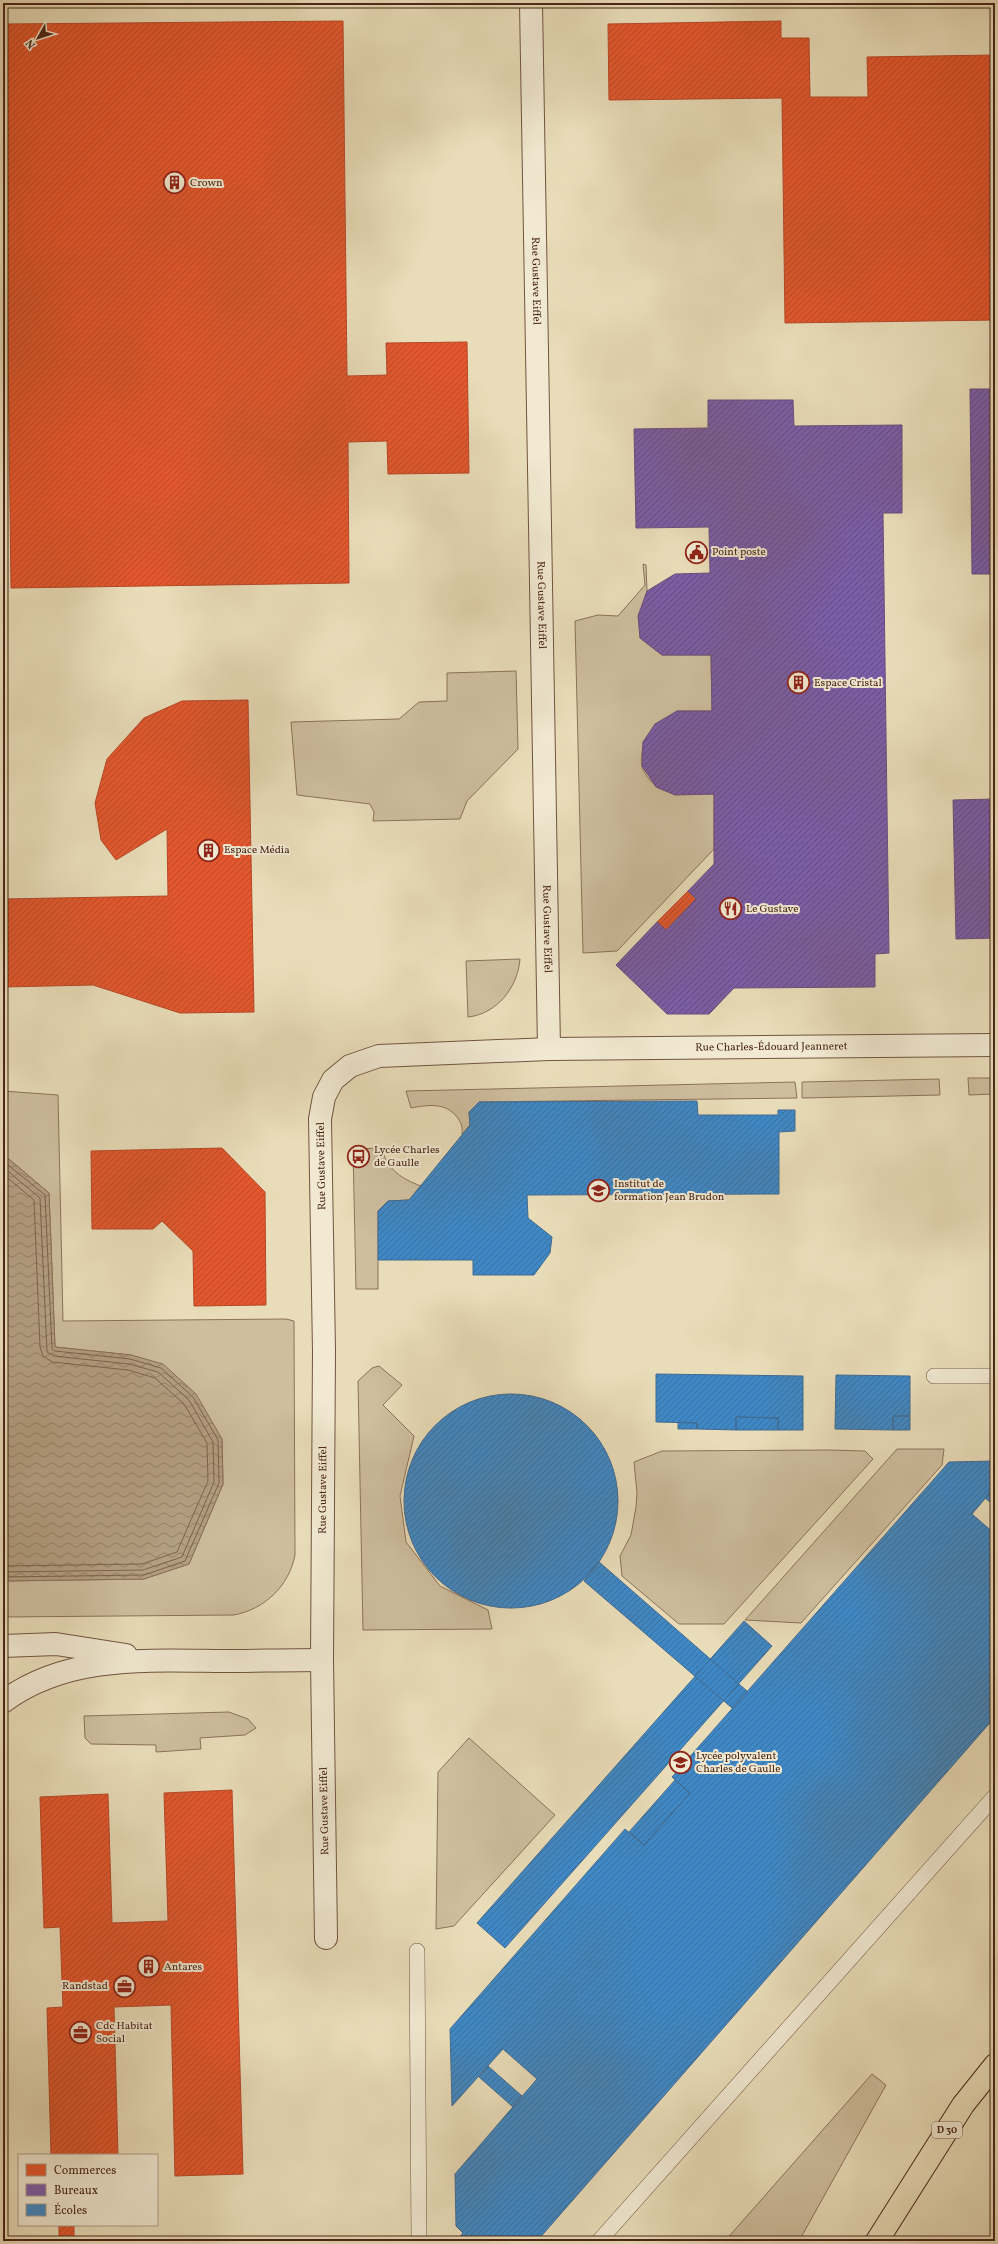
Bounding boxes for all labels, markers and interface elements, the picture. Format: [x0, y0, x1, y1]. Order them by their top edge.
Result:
north arrow [18, 18, 58, 58]
text: N [23, 36, 40, 51]
building icon: Crown [162, 170, 188, 196]
place label: Crown [190, 176, 223, 191]
street label: Rue Gustave Eiffel [528, 237, 544, 325]
public building icon: Point poste [684, 539, 710, 565]
place label: Point poste [712, 545, 766, 560]
street label: Rue Gustave Eiffel [533, 561, 550, 649]
building icon: Espace Cristal [786, 670, 812, 696]
place label: Espace Cristal [814, 676, 882, 691]
building icon: Espace Média [196, 837, 222, 863]
place label: Espace Média [224, 843, 290, 858]
street label: Rue Gustave Eiffel [539, 885, 555, 973]
restaurant icon: Le Gustave [717, 896, 743, 922]
place label: Le Gustave [746, 902, 798, 917]
street label: Rue Charles-Édouard Jeanneret [695, 1039, 848, 1055]
street label: Rue Gustave Eiffel [314, 1122, 330, 1210]
bus stop icon: Lycée Charles de Gaulle [346, 1143, 372, 1169]
place label: Lycée Charles de Gaulle [374, 1143, 440, 1171]
school or university icon: Institut de formation Jean Brudon [585, 1177, 611, 1203]
place label: Institut de formation Jean Brudon [614, 1177, 725, 1205]
street label: Rue Gustave Eiffel [315, 1446, 331, 1534]
school or university icon: Lycée polyvalent Charles de Gaulle [667, 1749, 693, 1775]
place label: Lycée polyvalent Charles de Gaulle [696, 1749, 780, 1777]
street label: Rue Gustave Eiffel [317, 1767, 333, 1855]
building icon: Antares [136, 1954, 162, 1980]
place label: Antares [164, 1960, 202, 1975]
office icon: Randstad [111, 1973, 137, 1999]
place label: Randstad [62, 1979, 108, 1994]
office icon: Cdc Habitat Social [67, 2019, 93, 2045]
place label: Cdc Habitat Social [96, 2019, 153, 2047]
road number: D 30 [932, 2122, 962, 2138]
legend [18, 2154, 158, 2226]
text: Commerces [54, 2163, 116, 2179]
text: Bureaux [54, 2183, 98, 2199]
text: Écoles [54, 2202, 87, 2219]

